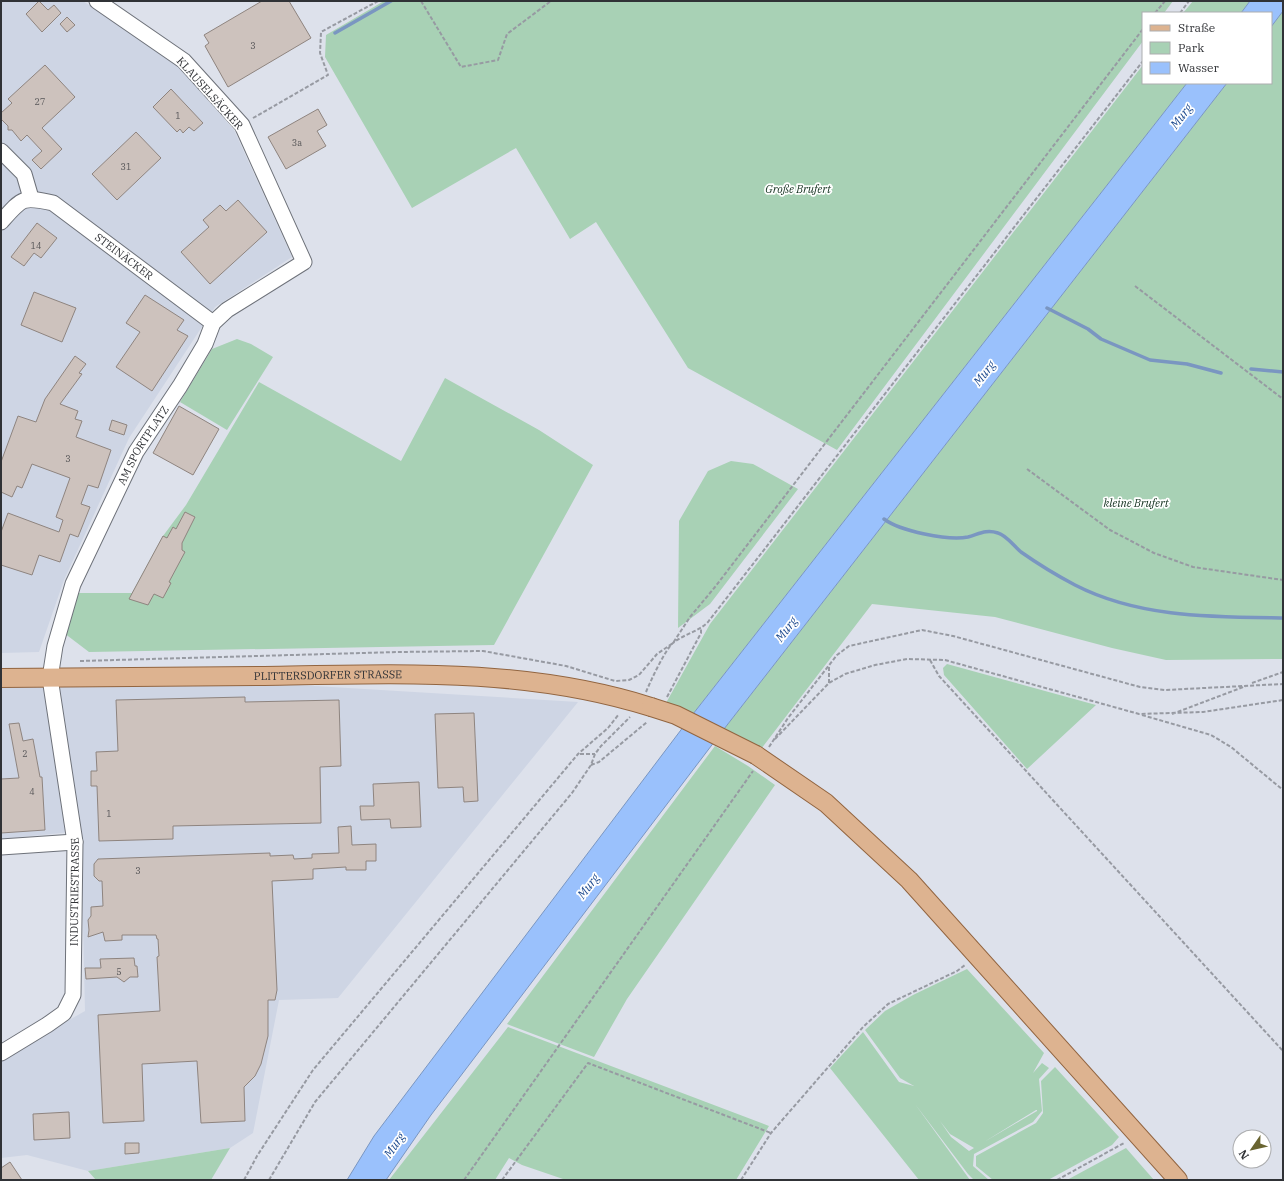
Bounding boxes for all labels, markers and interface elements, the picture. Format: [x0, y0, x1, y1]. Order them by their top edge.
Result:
legend [1142, 12, 1272, 84]
text: Straße [1178, 20, 1215, 35]
house number: 3 [250, 40, 256, 51]
text: Park [1178, 40, 1204, 55]
street label: KLAUSELSÄCKER [174, 54, 247, 133]
text: Wasser [1178, 60, 1220, 75]
house number: 27 [35, 96, 45, 107]
water label: Murg [1166, 100, 1195, 132]
house number: 1 [175, 110, 181, 121]
house number: 3a [292, 137, 302, 148]
house number: 31 [121, 161, 131, 172]
park label: Große Brufert [765, 182, 832, 196]
street label: STEINÄCKER [92, 230, 157, 283]
house number: 14 [31, 240, 41, 251]
water label: Murg [969, 357, 998, 389]
street label: AM SPORTPLATZ [114, 403, 172, 487]
house number: 3 [65, 453, 71, 464]
park label: kleine Brufert [1103, 496, 1170, 510]
water label: Murg [771, 613, 800, 645]
street label: PLITTERSDORFER STRASSE [254, 667, 402, 683]
house number: 2 [22, 748, 28, 759]
house number: 4 [29, 786, 35, 797]
house number: 1 [106, 808, 112, 819]
street label: INDUSTRIESTRASSE [67, 837, 82, 946]
house number: 3 [135, 865, 141, 876]
water label: Murg [573, 870, 602, 902]
house number: 5 [116, 966, 122, 977]
water label: Murg [379, 1129, 408, 1161]
north arrow [1232, 1129, 1272, 1169]
text: N [1235, 1147, 1252, 1162]

